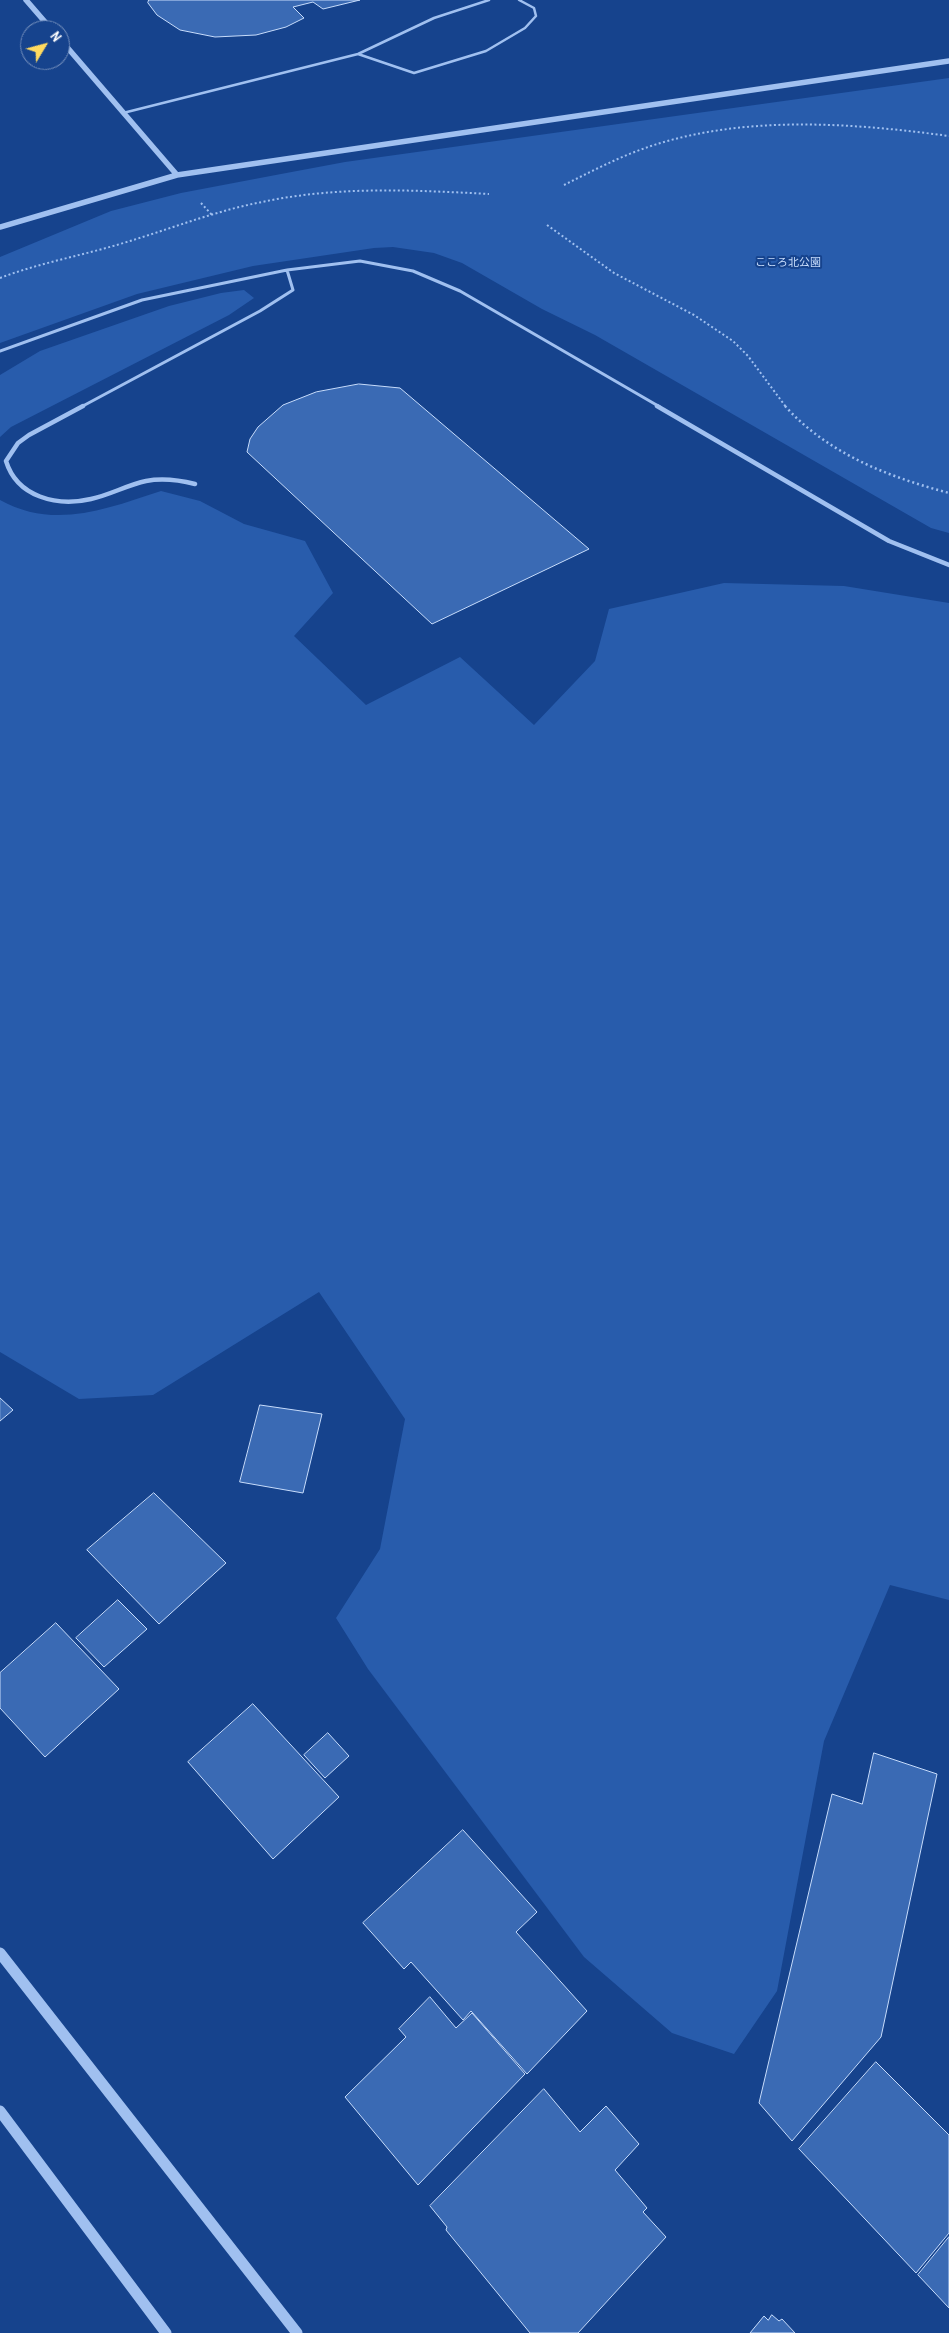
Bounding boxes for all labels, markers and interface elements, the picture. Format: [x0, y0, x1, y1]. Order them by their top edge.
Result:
north arrow [20, 20, 70, 70]
text: N [46, 28, 66, 45]
park label: こころ北公園 [755, 256, 821, 270]

